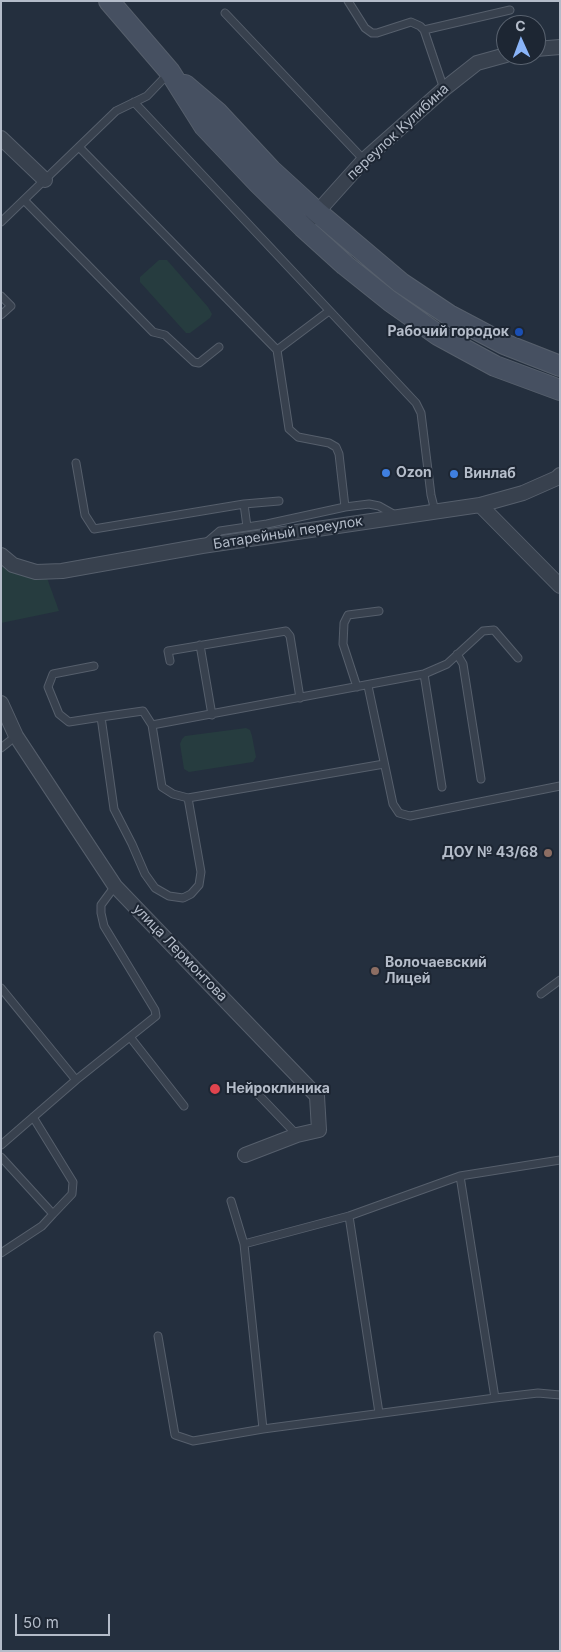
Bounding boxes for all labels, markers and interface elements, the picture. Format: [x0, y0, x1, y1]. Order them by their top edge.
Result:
north arrow [496, 15, 546, 65]
text: С [515, 17, 526, 34]
street label: переулок Кулибина [344, 80, 452, 184]
place label: Рабочий городок [387, 324, 509, 340]
marker: Рабочий городок [513, 326, 525, 338]
place label: Ozon [396, 465, 432, 481]
place label: Винлаб [464, 466, 516, 482]
marker: Ozon [380, 467, 392, 479]
marker: Винлаб [448, 468, 460, 480]
street label: Батарейный переулок [212, 513, 364, 553]
place label: ДОУ № 43/68 [442, 845, 538, 861]
marker: ДОУ № 43/68 [542, 847, 554, 859]
street label: улица Лермонтова [129, 901, 231, 1005]
place label: Волочаевский Лицей [385, 955, 487, 988]
marker: Волочаевский Лицей [369, 965, 381, 977]
place label: Нейроклиника [226, 1081, 330, 1097]
marker: Нейроклиника [208, 1082, 222, 1096]
scale bar [18, 1604, 112, 1636]
text: 50 m [23, 1613, 59, 1632]

